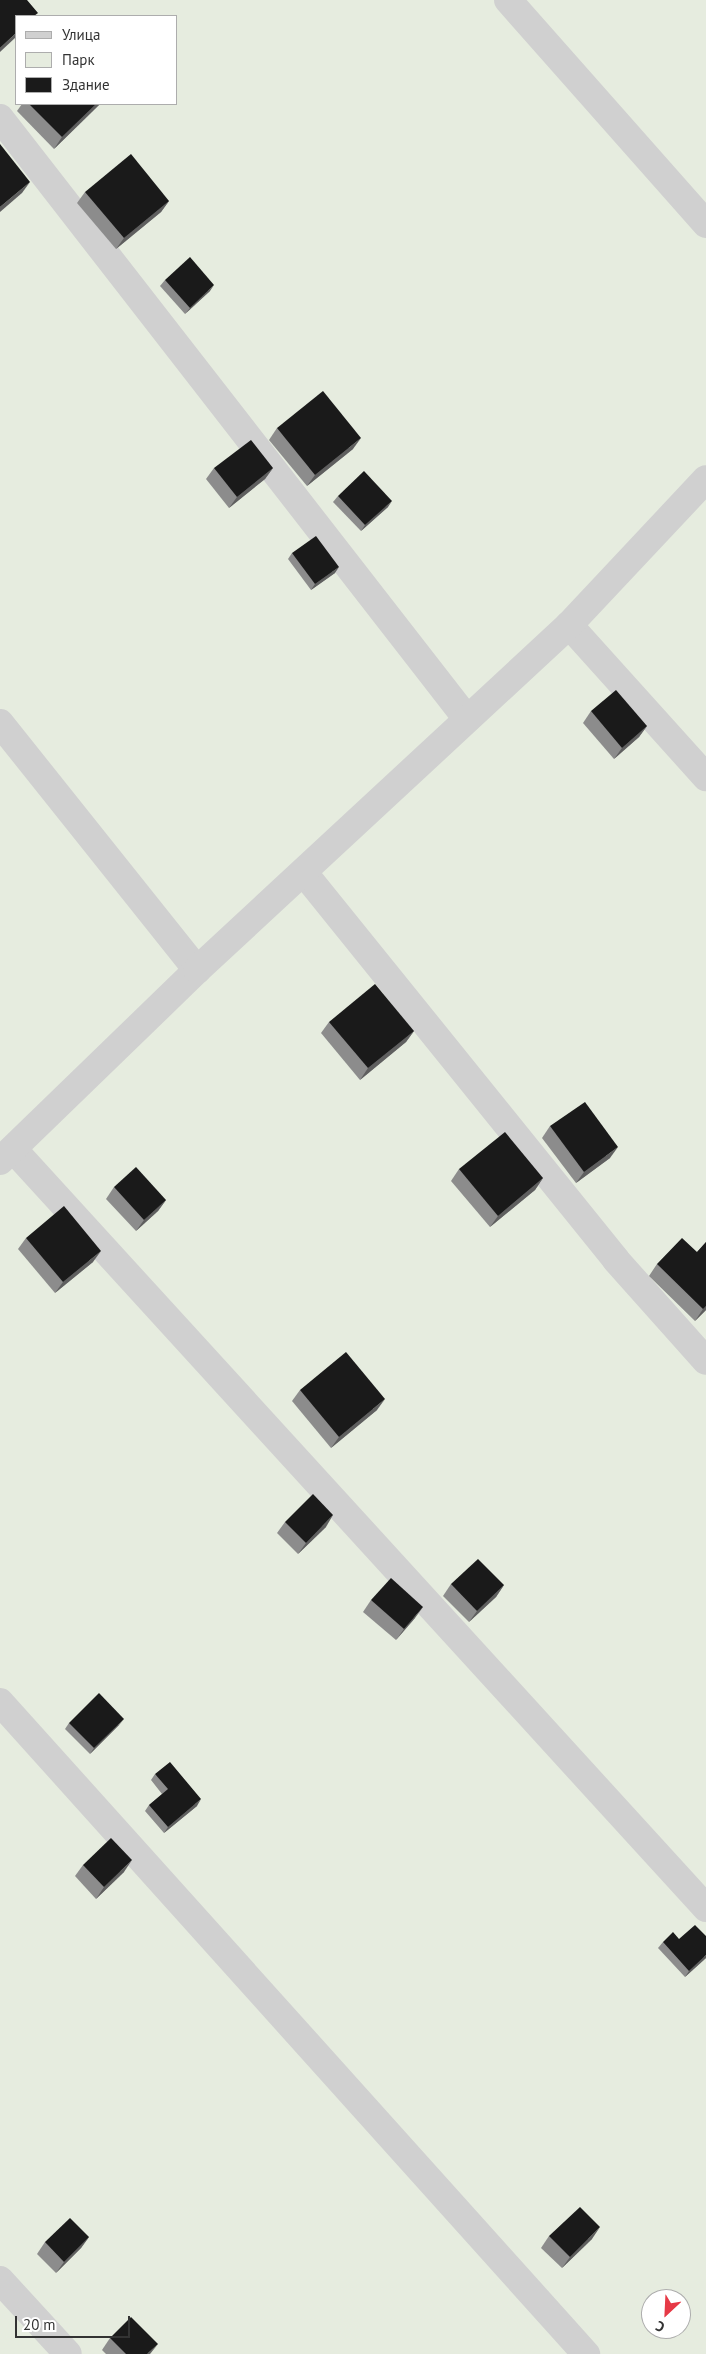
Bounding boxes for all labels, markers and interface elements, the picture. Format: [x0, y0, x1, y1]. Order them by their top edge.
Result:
legend [15, 15, 178, 105]
text: Улица [62, 25, 100, 44]
text: Парк [62, 50, 95, 69]
text: Здание [62, 75, 110, 94]
north arrow [641, 2289, 691, 2339]
scale bar [18, 2306, 132, 2338]
text: 20 m [23, 2315, 56, 2334]
text: С [653, 2317, 667, 2337]

